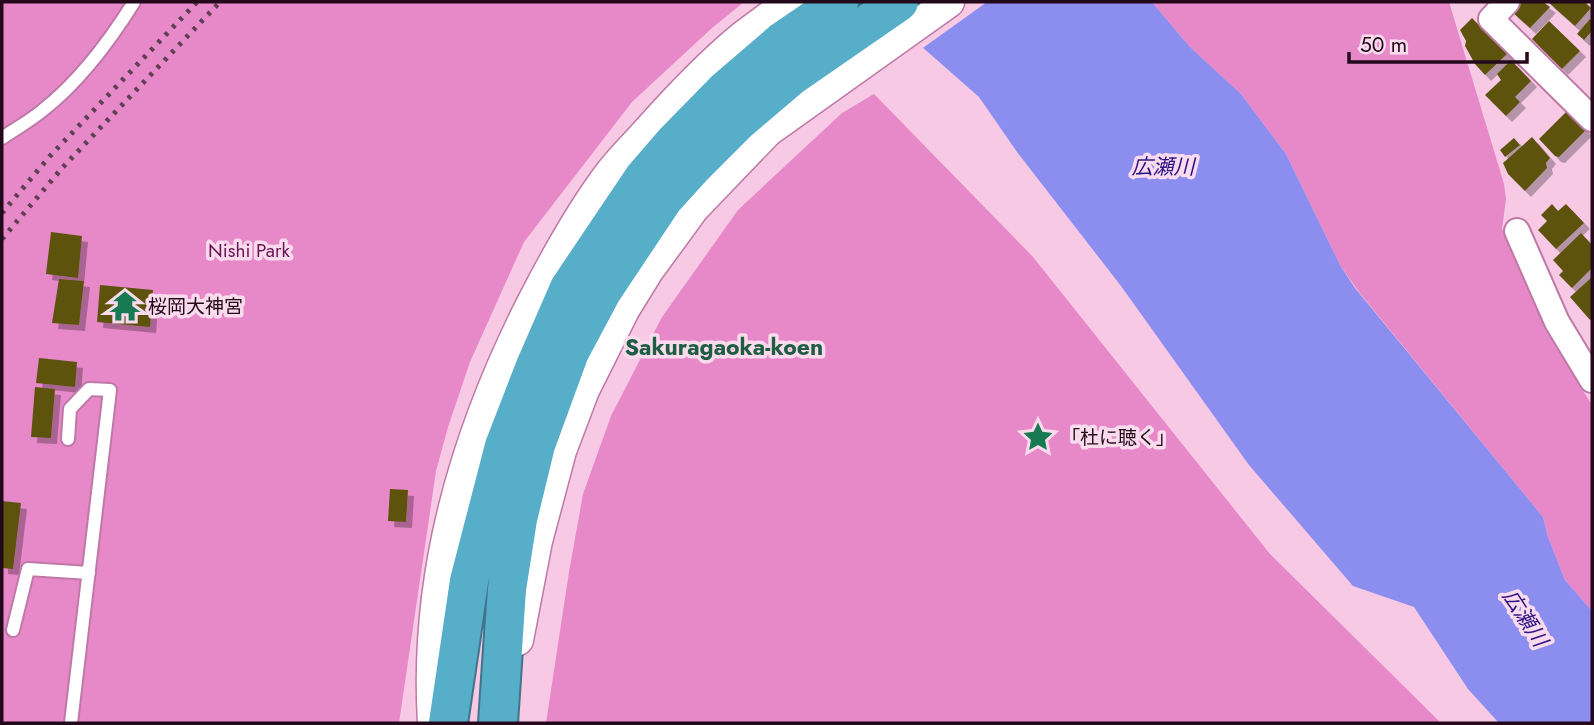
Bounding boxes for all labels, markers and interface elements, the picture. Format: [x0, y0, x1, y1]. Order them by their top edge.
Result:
scale bar [1349, 21, 1528, 65]
text: 50 m [1360, 30, 1407, 60]
water label: 広瀬川 [1132, 152, 1196, 182]
park label: Nishi Park [208, 237, 291, 264]
temple icon: 桜岡大神宮 [108, 289, 142, 323]
place label: 桜岡大神宮 [148, 293, 243, 320]
district label: Sakuragaoka-koen [625, 330, 823, 364]
place icon: 「杜に聴く」 [1021, 420, 1055, 454]
place label: 「杜に聴く」 [1061, 424, 1175, 451]
water label: 広瀬川 [1495, 583, 1556, 654]

